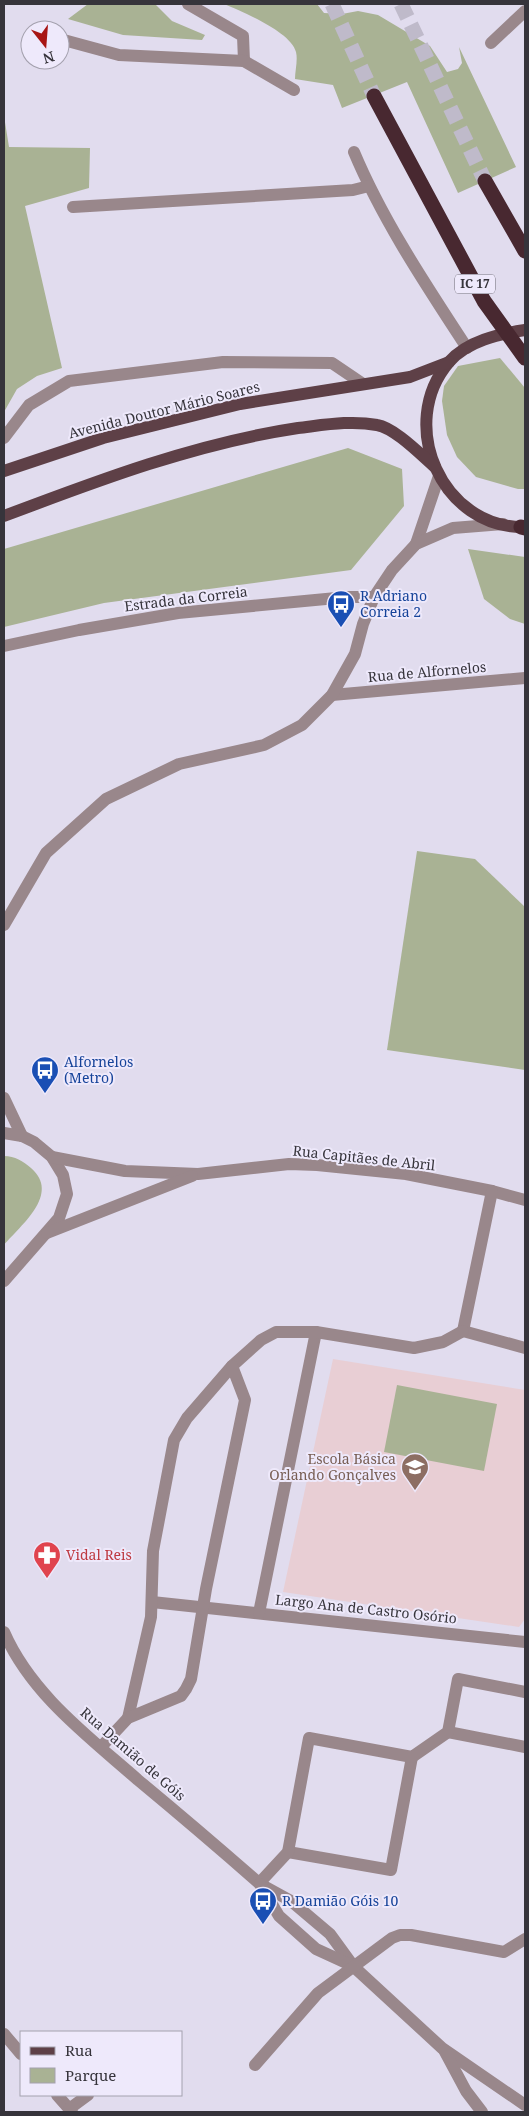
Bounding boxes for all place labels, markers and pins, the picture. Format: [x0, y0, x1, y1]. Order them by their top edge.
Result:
place label: R Adriano Correia 2 [360, 586, 427, 621]
bus stop icon: R Adriano Correia 2 [326, 589, 356, 628]
place label: Alfornelos (Metro) [64, 1052, 133, 1087]
bus stop icon: Alfornelos (Metro) [30, 1055, 60, 1094]
place label: Escola Básica Orlando Gonçalves [269, 1449, 396, 1484]
school or university icon: Escola Básica Orlando Gonçalves [400, 1452, 430, 1491]
pharmacy icon: Vidal Reis [32, 1540, 62, 1579]
place label: Vidal Reis [66, 1545, 132, 1564]
bus stop icon: R Damião Góis 10 [248, 1886, 278, 1925]
place label: R Damião Góis 10 [282, 1891, 399, 1910]

